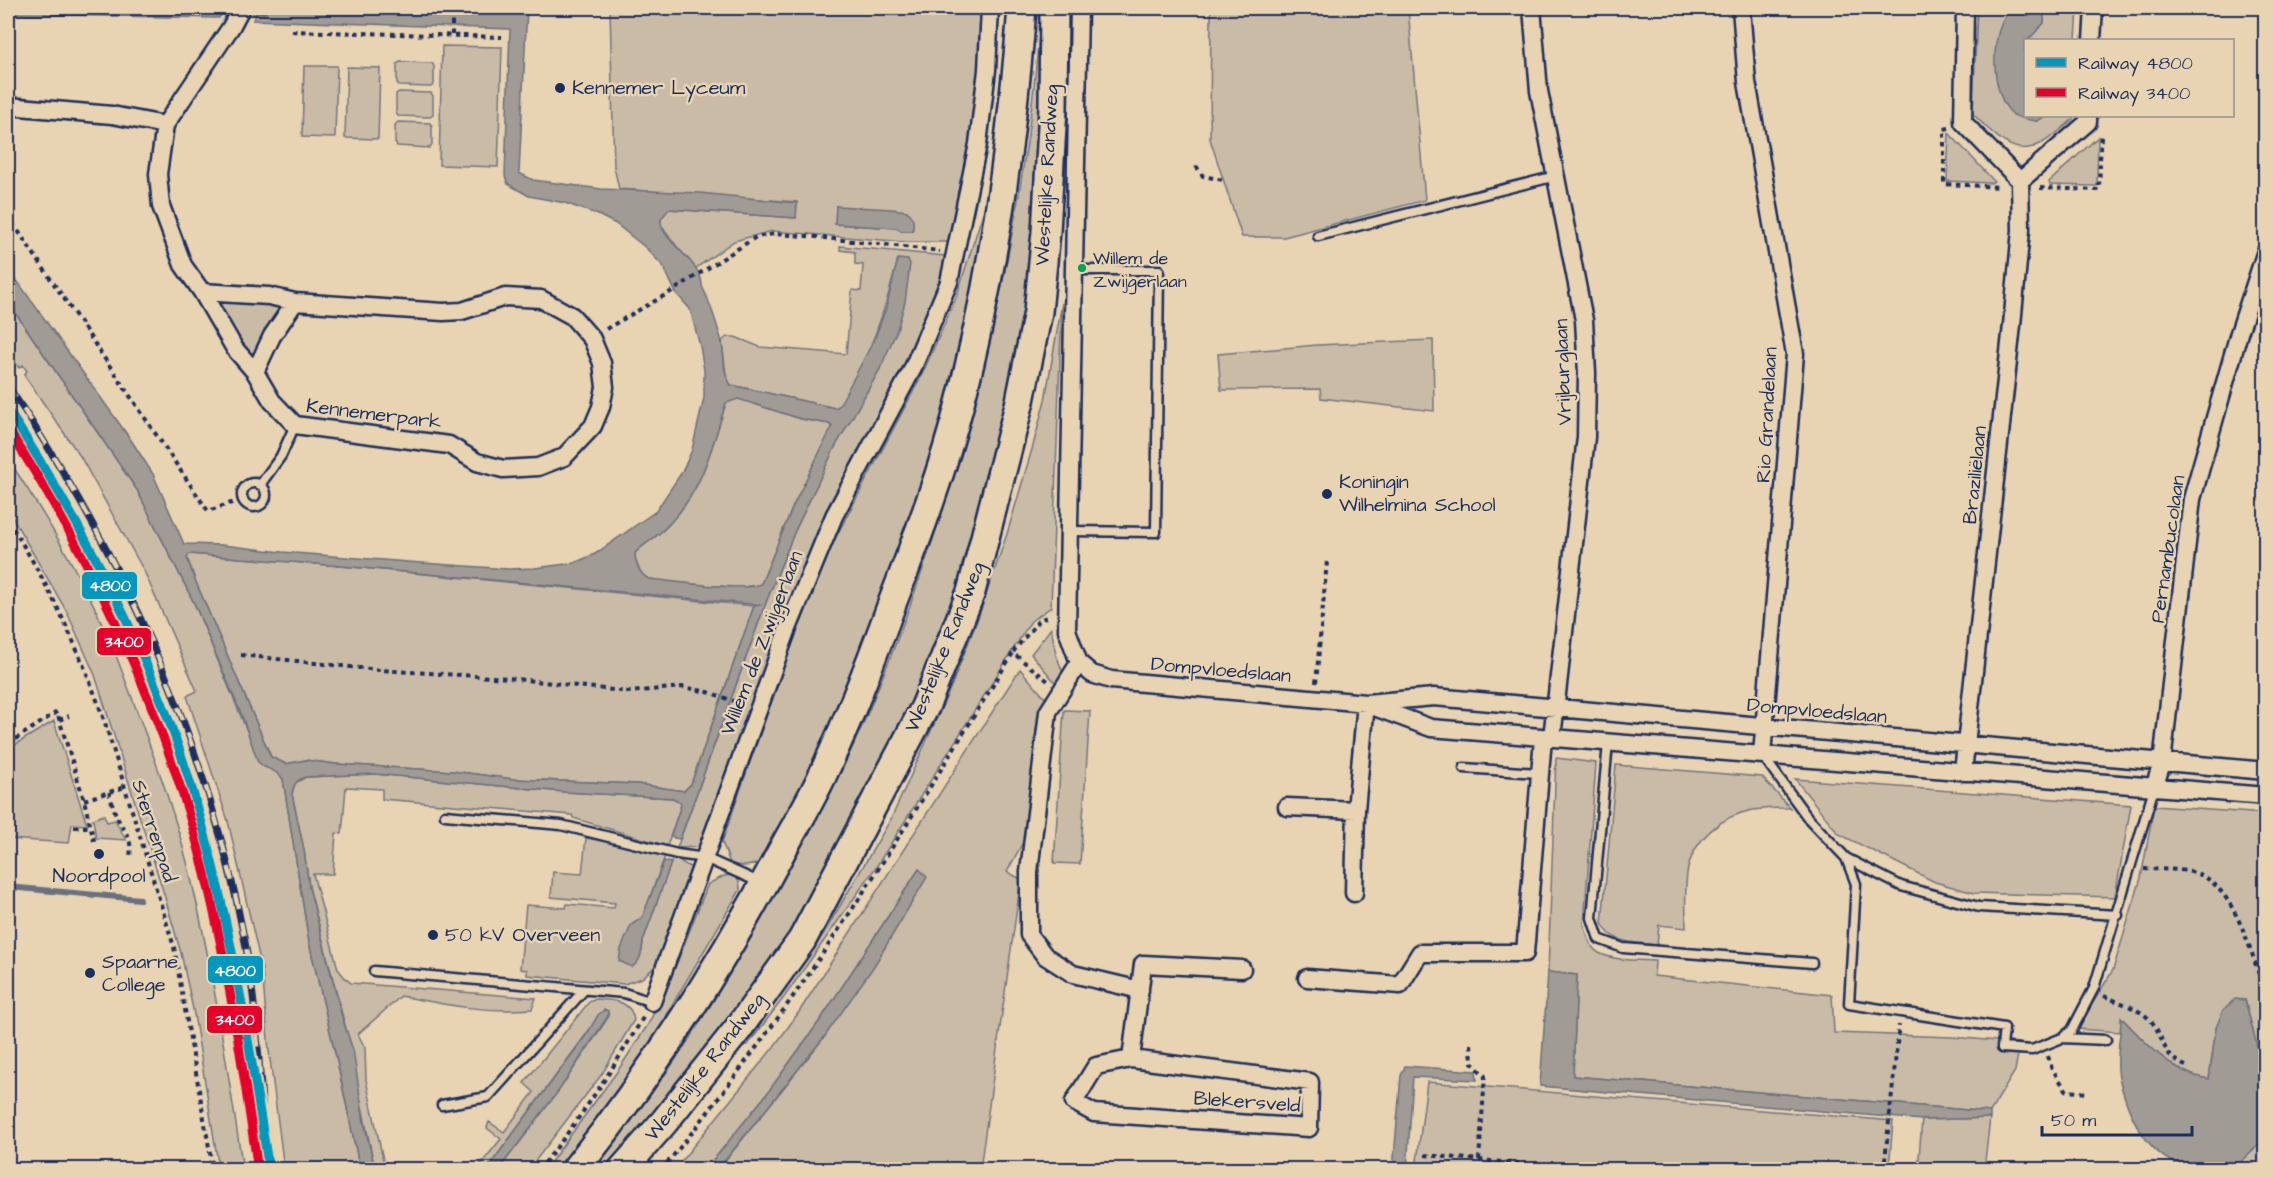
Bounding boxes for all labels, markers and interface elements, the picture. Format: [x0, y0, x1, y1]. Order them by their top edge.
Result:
legend [2024, 39, 2234, 117]
text: Railway 4800 [2078, 51, 2193, 77]
place label: Kennemer Lyceum [572, 74, 746, 103]
marker: Kennemer Lyceum [553, 81, 567, 95]
text: Railway 3400 [2078, 81, 2190, 107]
street label: Westelijke Randweg [1028, 84, 1067, 266]
place label: Willem de Zwijgerlaan [1093, 246, 1187, 295]
marker: Willem de Zwijgerlaan [1076, 262, 1088, 274]
street label: Vrijburglaan [1547, 318, 1580, 426]
street label: Rio Grandelaan [1749, 346, 1785, 484]
street label: Kennemerpark [305, 392, 443, 436]
street label: Braziliëlaan [1956, 424, 1994, 526]
place label: Koningin Wilhelmina School [1339, 468, 1496, 519]
street label: Pernambucolaan [2144, 473, 2192, 625]
marker: Koningin Wilhelmina School [1320, 487, 1334, 501]
street label: Willem de Zwijgerlaan [714, 547, 811, 740]
street label: Westelijke Randweg [898, 558, 993, 737]
line badge: 4800 [81, 571, 138, 600]
text: 4800 [89, 575, 131, 597]
line badge: 3400 [96, 627, 152, 656]
text: 3400 [103, 631, 144, 653]
street label: Dompvloedslaan [1150, 650, 1292, 690]
street label: Dompvloedslaan [1746, 691, 1888, 731]
street label: Sterrenpad [124, 776, 184, 886]
marker: Noordpool [92, 847, 106, 861]
place label: Noordpool [52, 862, 146, 890]
place label: 50 kV Overveen [445, 921, 600, 949]
marker: 50 kV Overveen [426, 928, 440, 942]
place label: Spaarne College [102, 948, 178, 1000]
line badge: 4800 [207, 955, 264, 984]
text: 4800 [214, 960, 256, 982]
marker: Spaarne College [83, 966, 97, 980]
street label: Westelijke Randweg [638, 987, 773, 1148]
line badge: 3400 [206, 1005, 263, 1034]
text: 3400 [214, 1009, 255, 1031]
street label: Blekersveld [1193, 1084, 1301, 1120]
scale bar [2042, 1099, 2192, 1137]
text: 50 m [2051, 1108, 2096, 1133]

